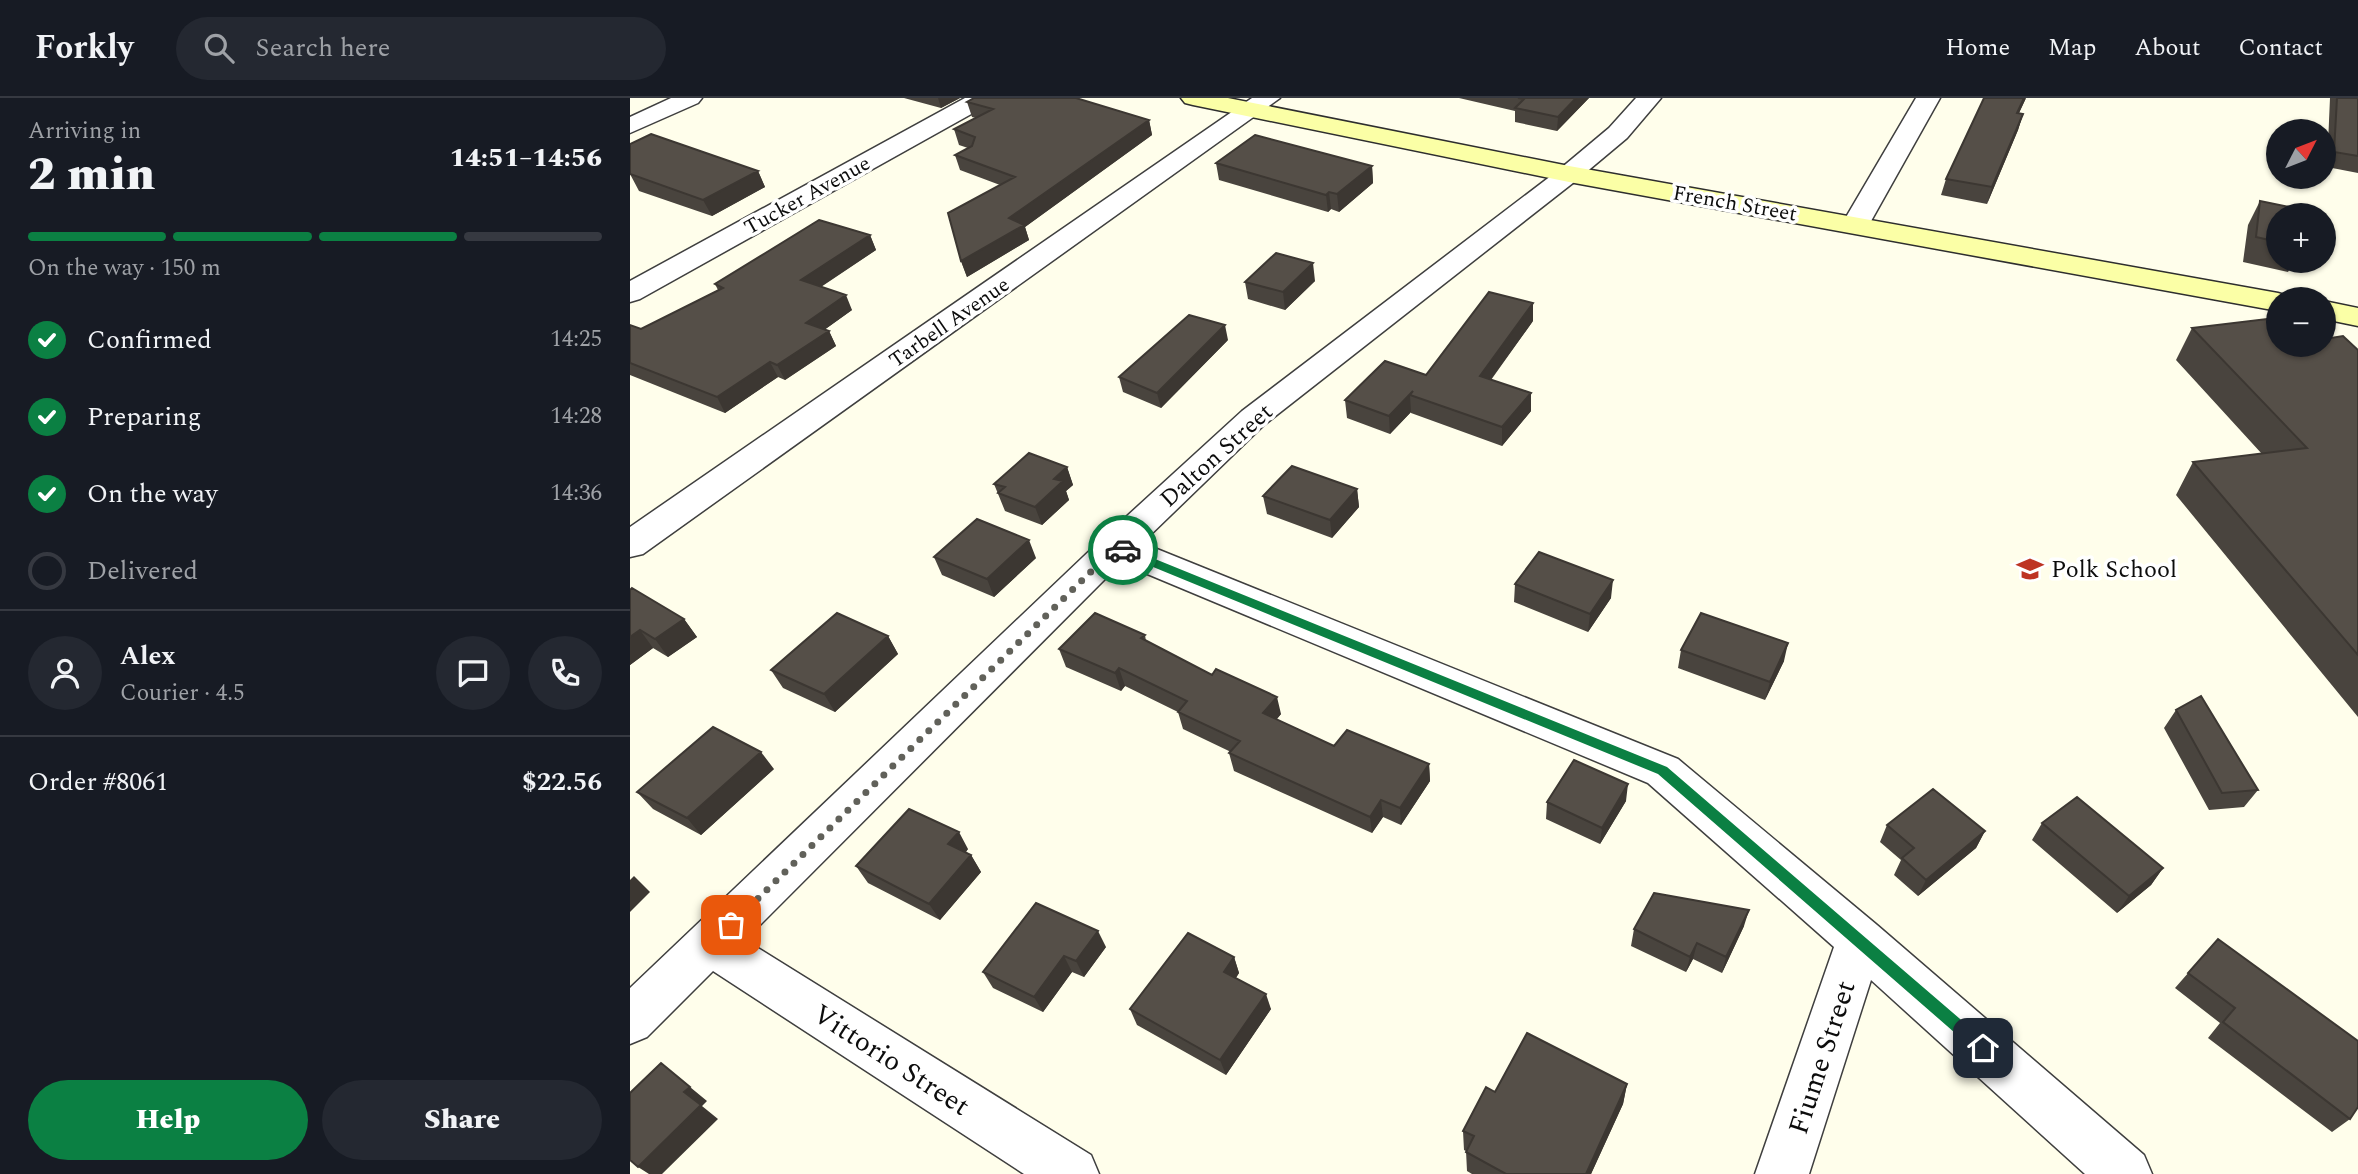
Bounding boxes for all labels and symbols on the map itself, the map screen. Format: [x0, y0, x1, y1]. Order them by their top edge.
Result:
north arrow [2266, 119, 2336, 189]
street label: Tucker Avenue [738, 148, 877, 244]
street label: French Street [1670, 177, 1799, 231]
street label: Tarbell Avenue [883, 269, 1016, 376]
street label: Dalton Street [1152, 395, 1281, 517]
courier [1088, 515, 1158, 585]
place label: Polk School [2051, 552, 2177, 588]
school or university icon: Polk School [2015, 554, 2045, 584]
pin [701, 895, 761, 955]
street label: Fiume Street [1777, 975, 1868, 1140]
street label: Vittorio Street [804, 993, 978, 1127]
pin [1953, 1018, 2013, 1078]

